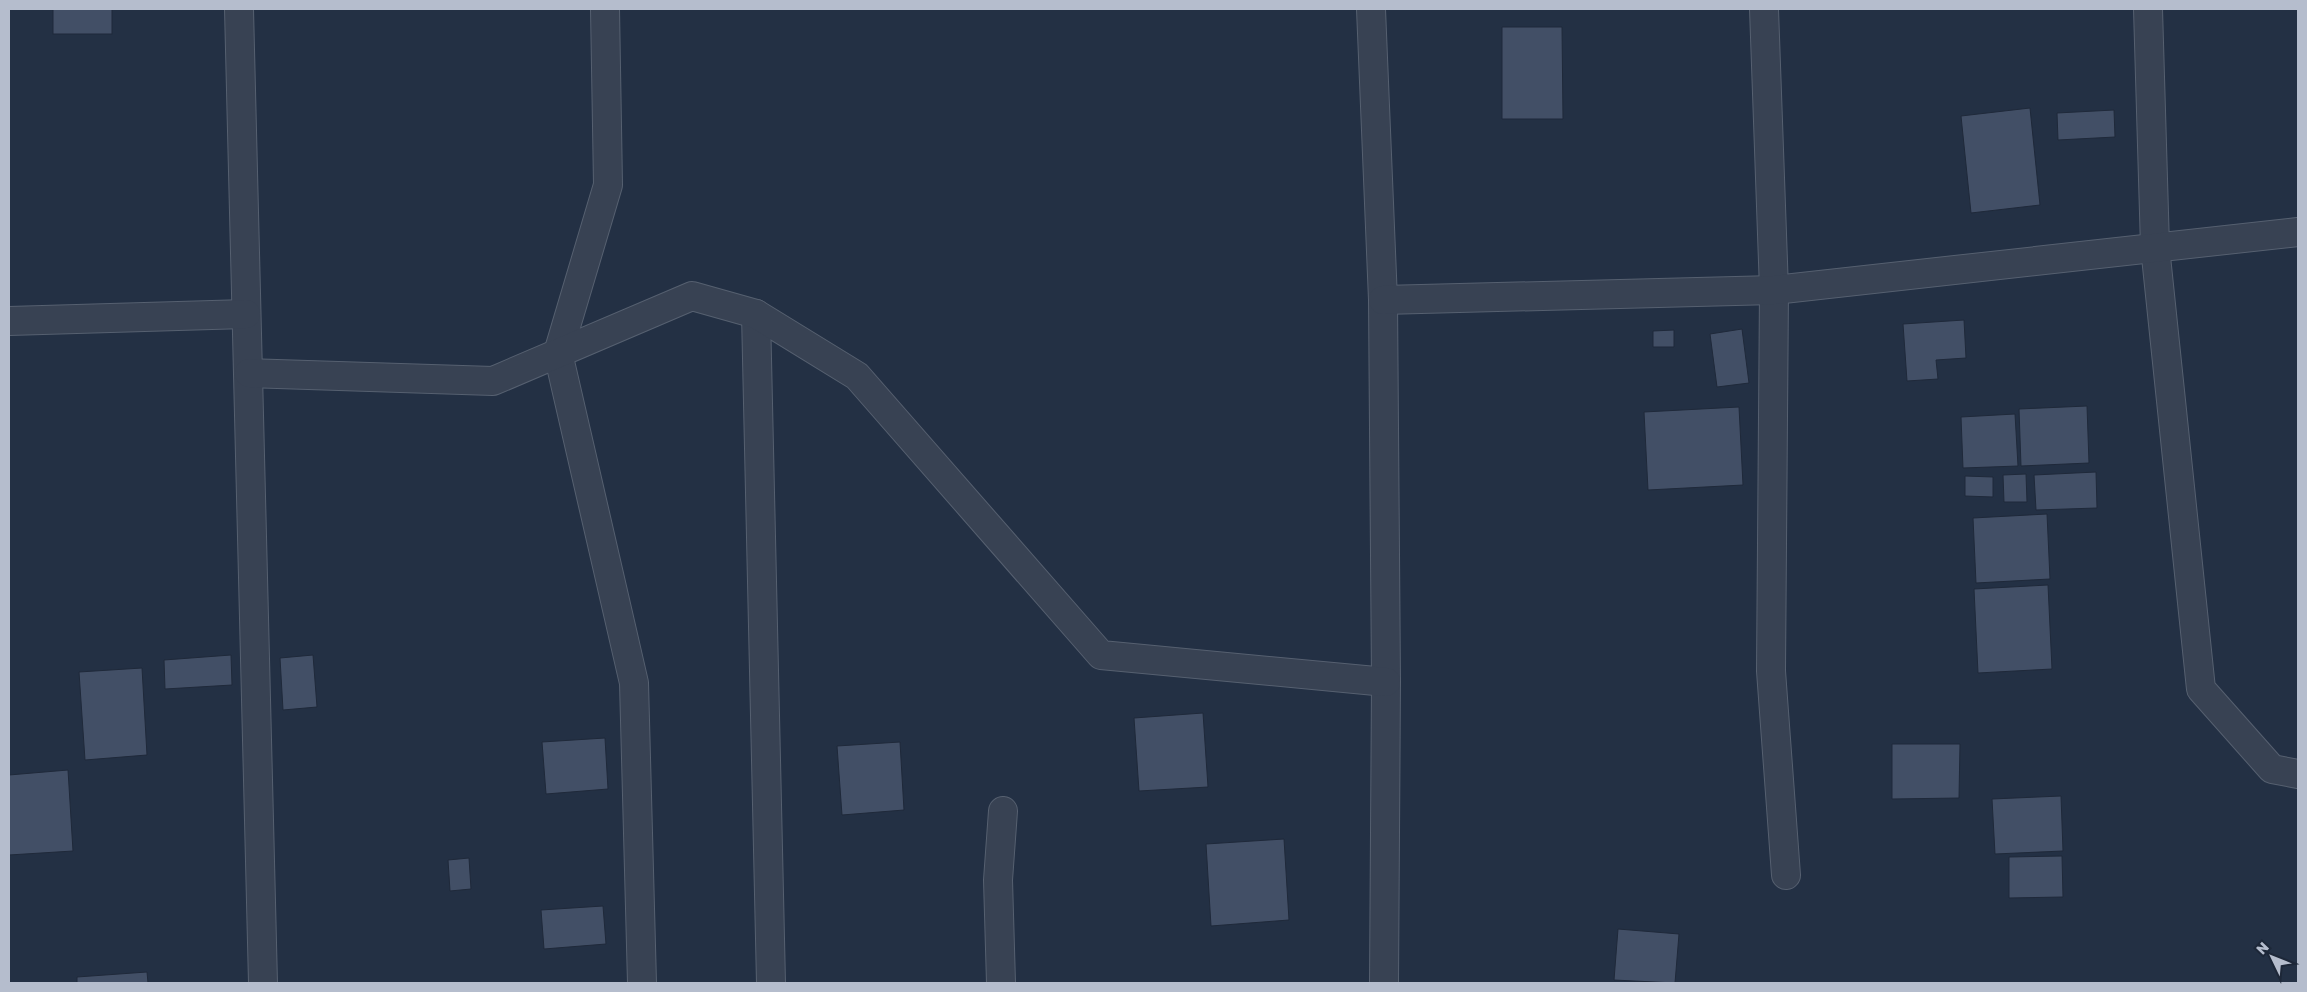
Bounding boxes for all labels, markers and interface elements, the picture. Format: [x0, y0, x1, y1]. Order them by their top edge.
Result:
north arrow [2247, 932, 2297, 982]
text: N [2252, 938, 2272, 957]

